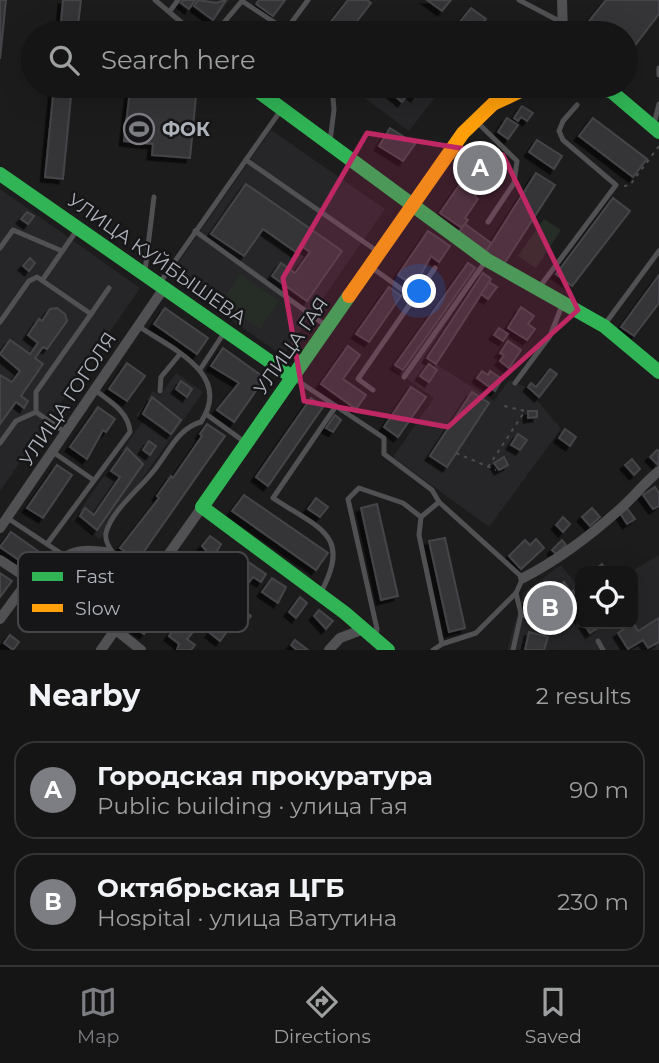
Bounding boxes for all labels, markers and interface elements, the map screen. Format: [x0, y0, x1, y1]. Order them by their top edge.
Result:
search box [21, 21, 638, 98]
icon: search [45, 41, 83, 79]
text: Search here [101, 44, 256, 76]
sports icon: ФОК [122, 112, 156, 146]
place label: ФОК [162, 118, 210, 141]
pin: A [457, 142, 503, 194]
street label: УЛИЦА КУЙБЫШЕВА [63, 188, 251, 330]
your location [402, 274, 436, 308]
street label: УЛИЦА ГАЯ [249, 293, 333, 399]
street label: УЛИЦА ГОГОЛЯ [15, 328, 121, 470]
legend [18, 552, 248, 632]
text: Fast [75, 565, 115, 588]
map controls [575, 566, 638, 629]
button: locate [575, 566, 638, 629]
pin: B [527, 582, 573, 634]
text: Slow [75, 597, 120, 620]
text: Nearby [28, 677, 140, 714]
text: 2 results [536, 682, 631, 710]
text: Городская прокуратура [97, 760, 433, 792]
text: A [44, 776, 62, 804]
text: 90 m [569, 776, 629, 804]
text: Public building · улица Гая [97, 792, 408, 820]
text: Октябрьская ЦГБ [97, 872, 345, 904]
text: B [44, 888, 62, 916]
text: 230 m [557, 888, 629, 916]
text: Hospital · улица Ватутина [97, 904, 397, 932]
tab: Map [77, 983, 119, 1048]
tab: Directions [273, 983, 371, 1048]
tab: Saved [525, 983, 582, 1048]

